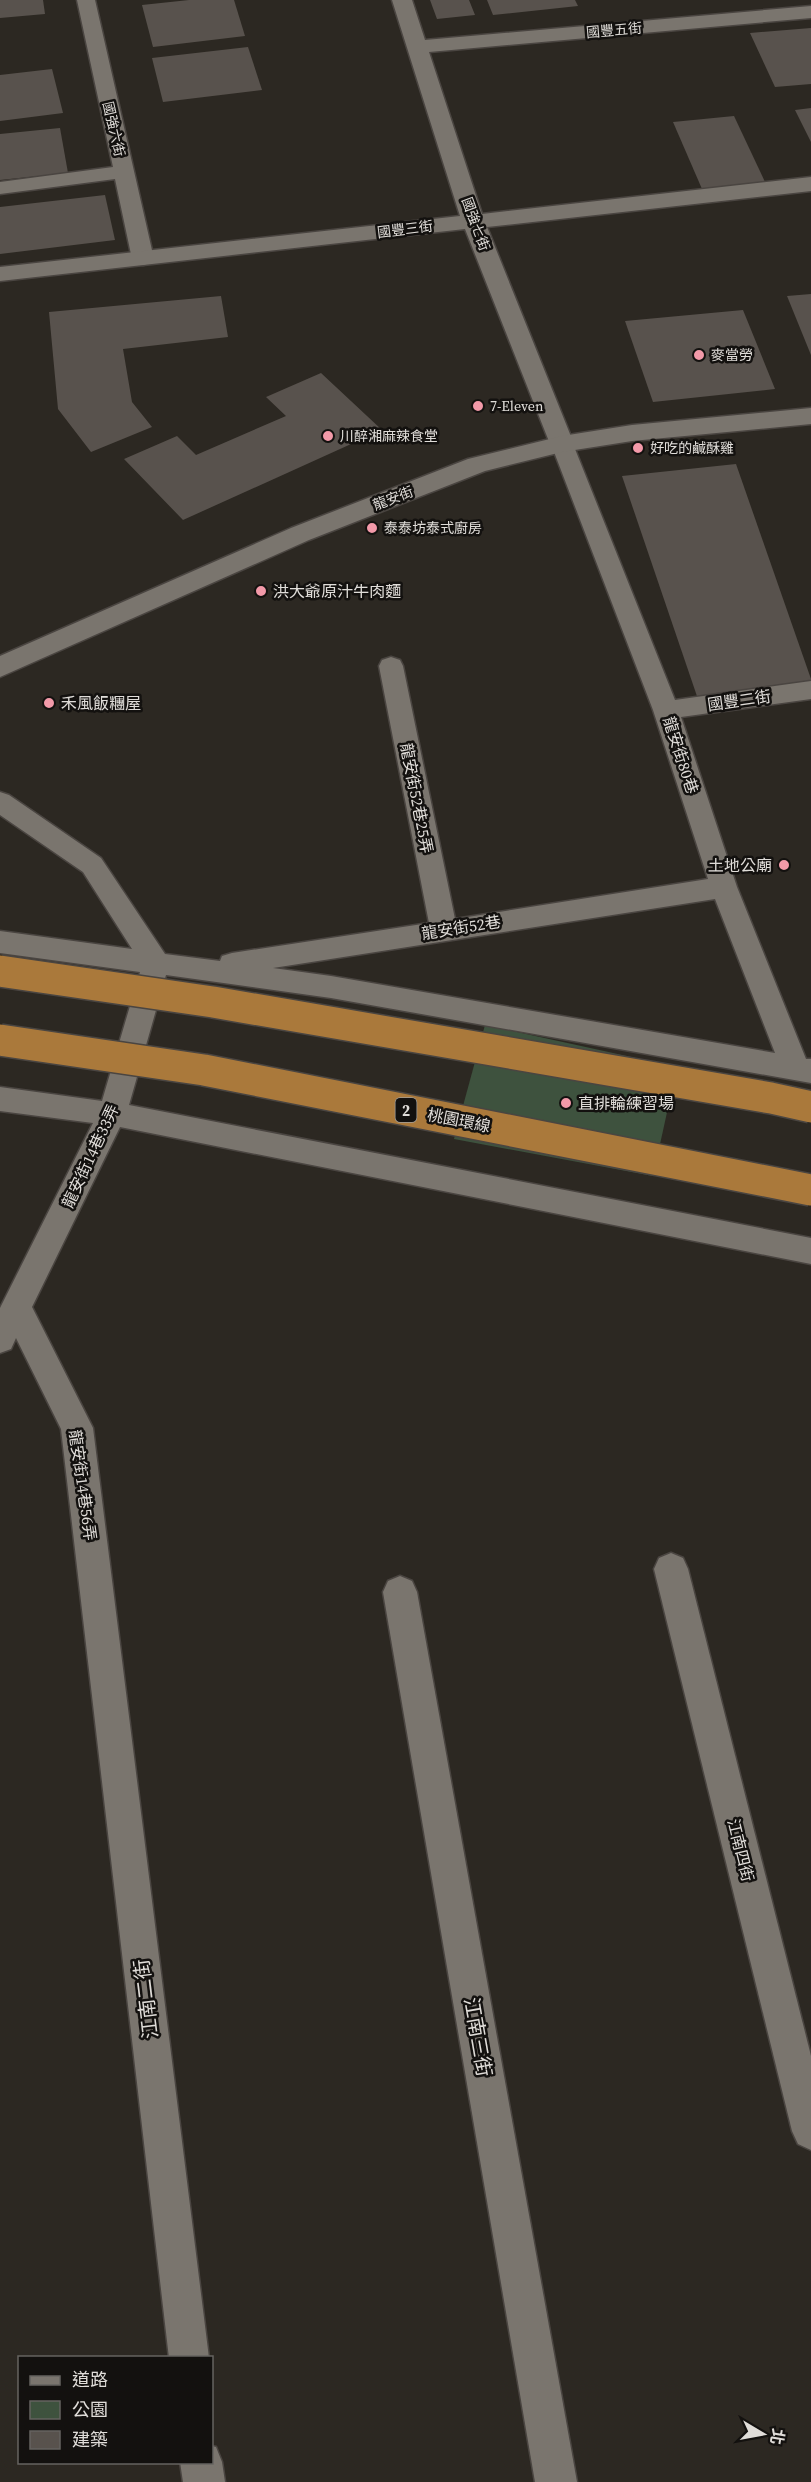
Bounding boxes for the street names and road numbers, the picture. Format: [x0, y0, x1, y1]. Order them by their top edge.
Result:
street label: 國豐五街 [585, 18, 643, 42]
street label: 國強六街 [98, 99, 130, 159]
street label: 國強七街 [457, 194, 495, 254]
street label: 國豐三街 [376, 216, 434, 242]
street label: 龍安街 [370, 481, 416, 515]
street label: 國豐二街 [706, 685, 772, 715]
street label: 龍安街80巷 [658, 714, 704, 796]
street label: 龍安街52巷25弄 [396, 741, 438, 855]
street label: 龍安街52巷 [420, 910, 502, 944]
road number: 2 [396, 1098, 416, 1122]
street label: 龍安街14巷33弄 [56, 1101, 124, 1211]
street label: 桃園環線 [425, 1103, 493, 1137]
street label: 龍安街14巷56弄 [64, 1428, 102, 1542]
street label: 江南四街 [723, 1816, 759, 1884]
street label: 江南二街 [127, 1958, 165, 2040]
street label: 江南三街 [457, 1995, 499, 2079]

